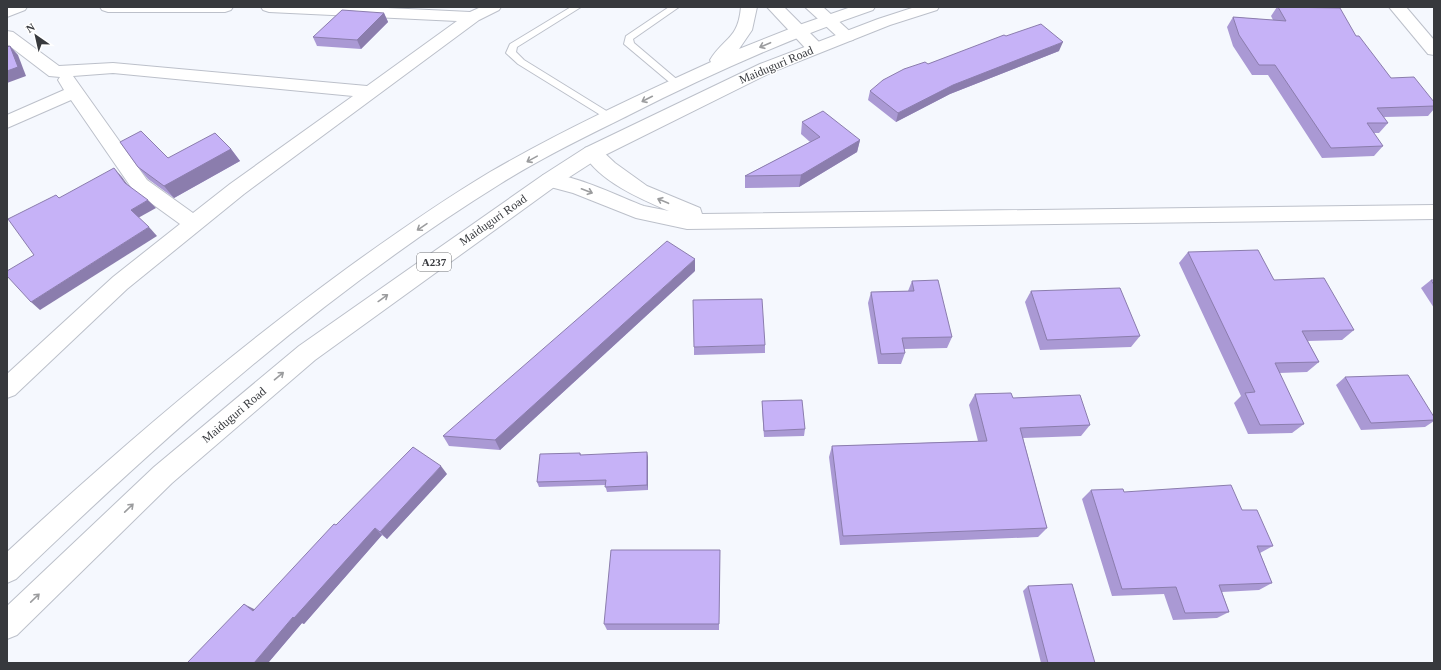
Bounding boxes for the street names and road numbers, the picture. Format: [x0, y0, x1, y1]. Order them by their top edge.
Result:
street label: Maiduguri Road [737, 43, 815, 87]
street label: Maiduguri Road [457, 192, 529, 248]
road number: A237 [417, 253, 451, 271]
street label: Maiduguri Road [199, 384, 269, 446]

